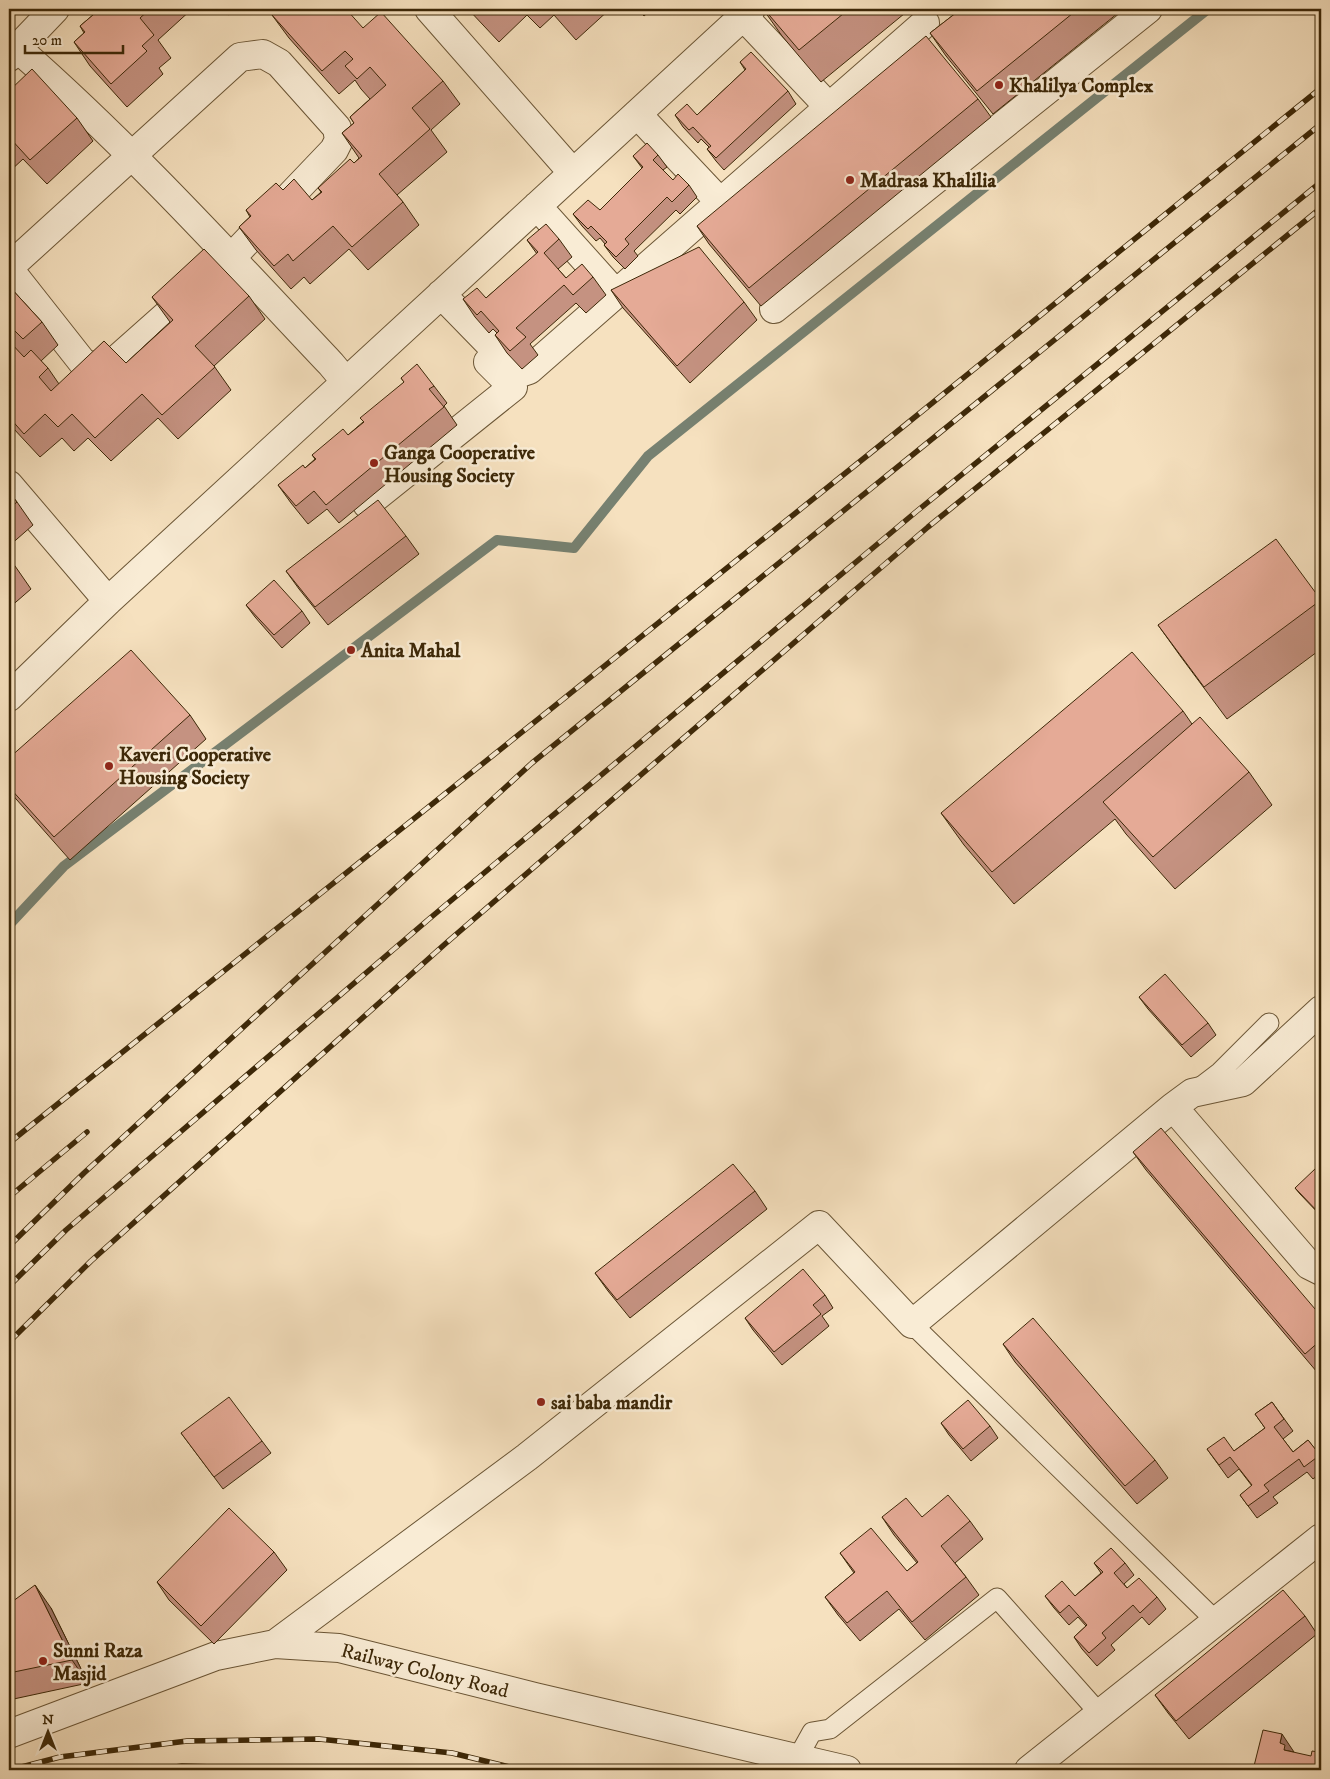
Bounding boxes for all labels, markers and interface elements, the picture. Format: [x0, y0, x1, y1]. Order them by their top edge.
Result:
scale bar [25, 22, 122, 54]
text: 20 m [32, 31, 62, 50]
place label: Khalilya Complex [1009, 74, 1153, 99]
marker: Khalilya Complex [993, 79, 1005, 91]
place label: Madrasa Khalilia [860, 169, 997, 194]
marker: Madrasa Khalilia [844, 174, 856, 186]
place label: Ganga Cooperative Housing Society [384, 441, 536, 489]
marker: Ganga Cooperative Housing Society [368, 457, 380, 469]
place label: Anita Mahal [360, 639, 461, 664]
marker: Anita Mahal [345, 644, 357, 656]
place label: Kaveri Cooperative Housing Society [119, 743, 272, 791]
marker: Kaveri Cooperative Housing Society [103, 760, 115, 772]
place label: sai baba mandir [551, 1391, 673, 1416]
marker: sai baba mandir [535, 1396, 547, 1408]
place label: Sunni Raza Masjid [53, 1639, 143, 1687]
street label: Railway Colony Road [338, 1639, 511, 1704]
marker: Sunni Raza Masjid [37, 1655, 49, 1667]
north arrow [22, 1706, 72, 1756]
text: N [42, 1711, 54, 1729]

